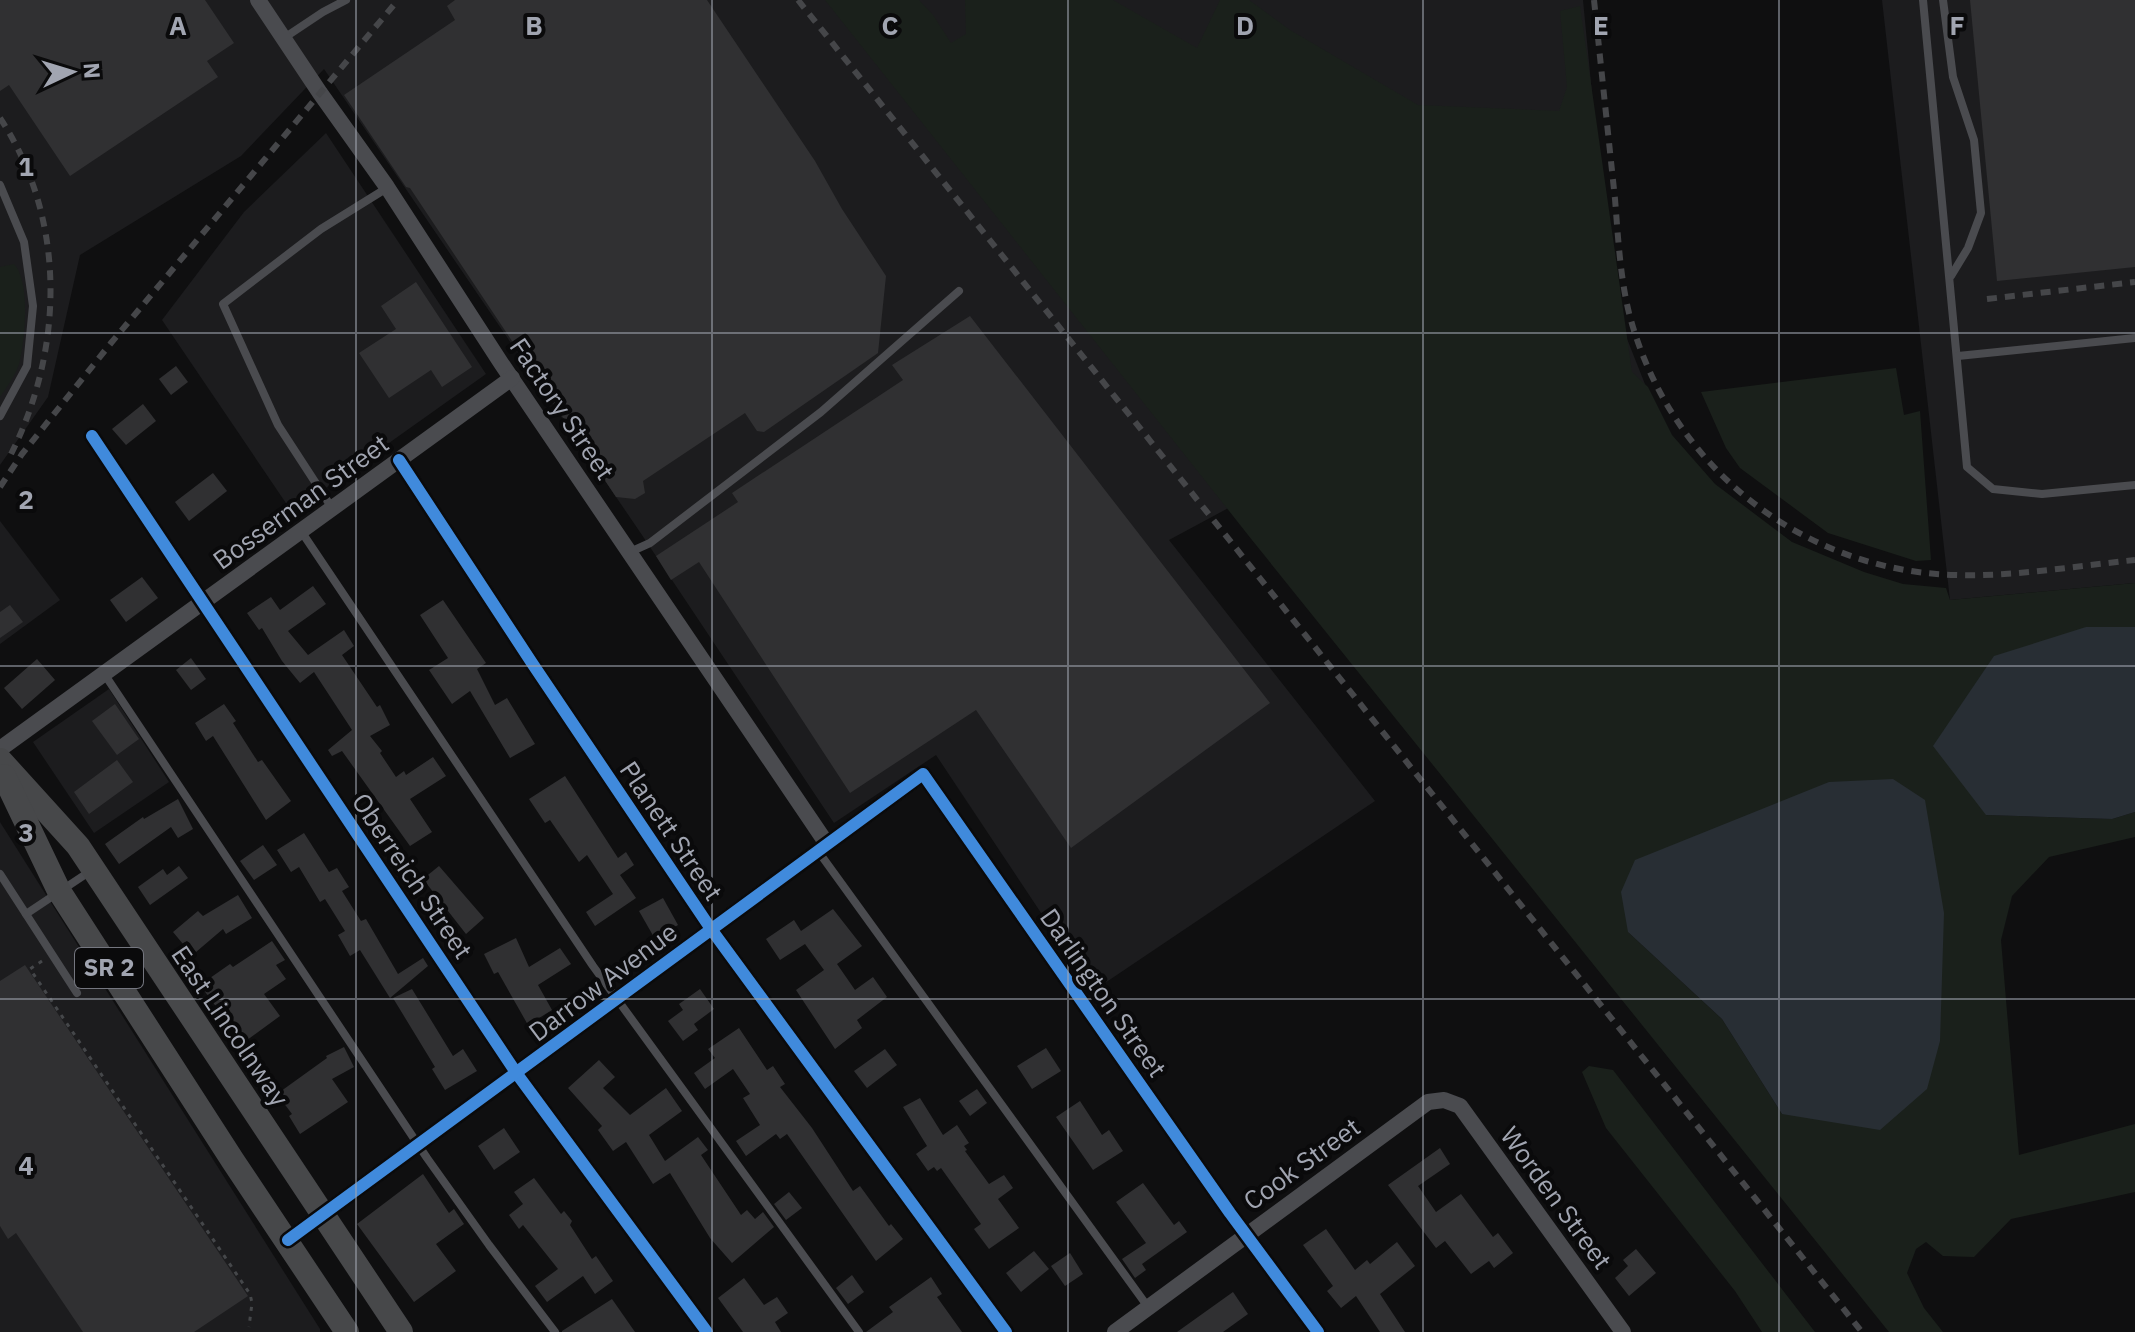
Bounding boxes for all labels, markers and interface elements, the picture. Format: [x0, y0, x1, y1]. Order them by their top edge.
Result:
text: A [169, 8, 187, 42]
text: B [525, 8, 543, 42]
text: C [882, 8, 899, 42]
text: D [1236, 8, 1254, 42]
text: E [1593, 8, 1609, 42]
text: F [1949, 8, 1965, 42]
north arrow [32, 32, 112, 112]
text: N [77, 62, 107, 80]
text: 1 [18, 149, 34, 183]
street label: Factory Street [503, 331, 623, 486]
street label: Bosserman Street [206, 426, 395, 576]
text: 2 [18, 482, 34, 516]
street label: Planett Street [613, 754, 731, 907]
street label: Oberreich Street [345, 786, 481, 965]
text: 3 [18, 815, 34, 849]
street label: Darlington Street [1033, 901, 1175, 1084]
street label: Darrow Avenue [521, 914, 684, 1048]
street label: East Lincolnway [165, 939, 297, 1112]
road number: SR 2 [75, 948, 143, 988]
street label: Cook Street [1236, 1109, 1367, 1217]
street label: Worden Street [1494, 1119, 1620, 1275]
text: 4 [18, 1148, 34, 1182]

